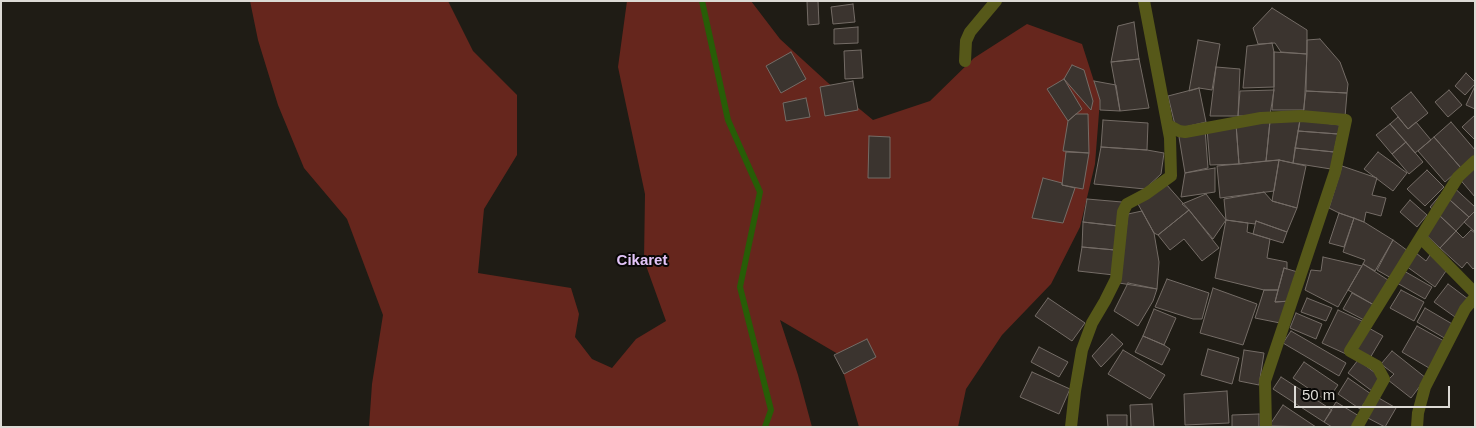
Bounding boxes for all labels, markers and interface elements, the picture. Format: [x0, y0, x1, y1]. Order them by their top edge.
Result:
district label: Cikaret [617, 252, 667, 270]
scale bar [1296, 376, 1452, 408]
text: 50 m [1302, 386, 1335, 403]

